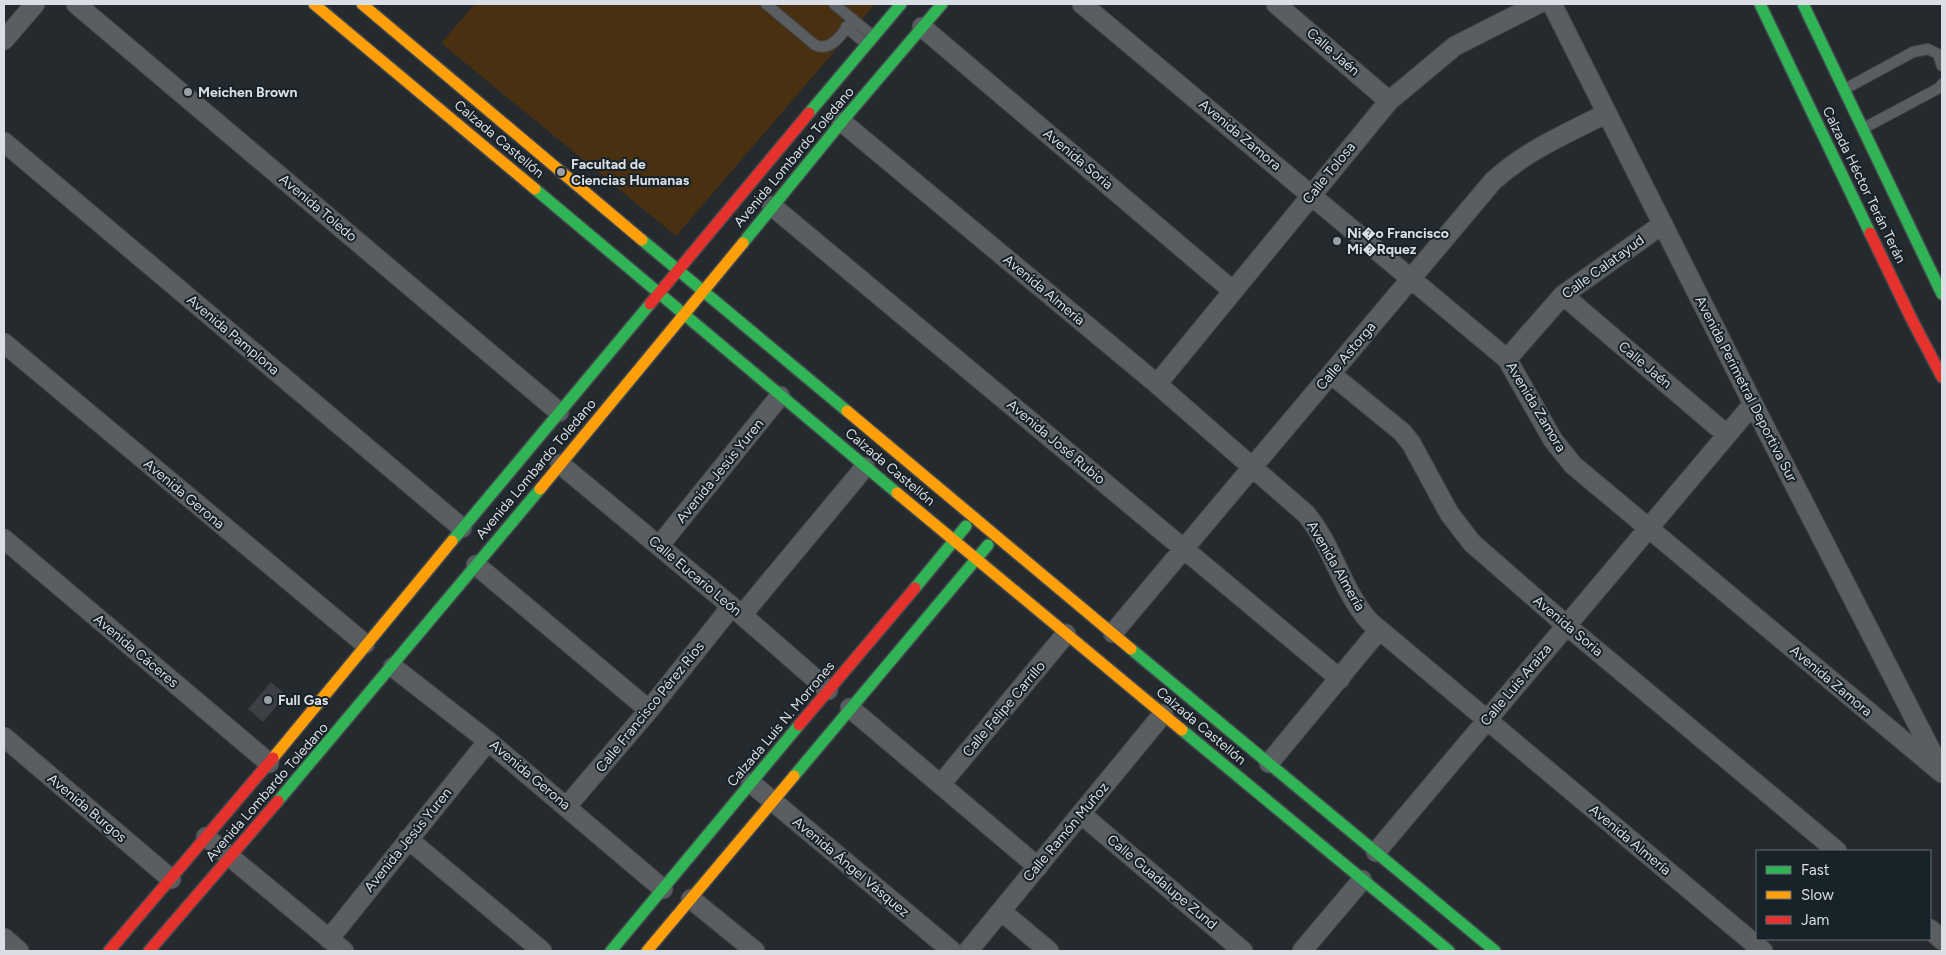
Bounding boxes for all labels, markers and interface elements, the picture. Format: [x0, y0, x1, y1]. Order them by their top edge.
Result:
street label: Calle Jaén [1303, 24, 1363, 80]
street label: Avenida Lombardo Toledano [730, 83, 858, 231]
place label: Meichen Brown [198, 84, 297, 101]
marker: Meichen Brown [182, 86, 194, 98]
street label: Avenida Zamora [1195, 96, 1285, 174]
street label: Calzada Castellón [451, 97, 547, 182]
street label: Calzada Héctor Terán Terán [1819, 104, 1909, 266]
street label: Avenida Soria [1040, 125, 1116, 193]
street label: Calle Tolosa [1299, 139, 1359, 207]
place label: Facultad de Ciencias Humanas [571, 156, 690, 189]
marker: Facultad de Ciencias Humanas [555, 166, 567, 178]
street label: Avenida Toledo [276, 171, 360, 245]
place label: Ni�o Francisco Mi�Rquez [1347, 225, 1449, 258]
street label: Calle Calatayud [1559, 231, 1647, 303]
marker: Ni�o Francisco Mi�Rquez [1331, 235, 1343, 247]
street label: Avenida Almería [1000, 251, 1088, 329]
street label: Avenida Pamplona [183, 291, 283, 379]
street label: Avenida Perimetral Deportiva Sur [1692, 293, 1801, 485]
street label: Calle Astorga [1313, 318, 1379, 394]
street label: Calle Jaén [1615, 338, 1675, 392]
street label: Avenida Zamora [1502, 359, 1570, 455]
street label: Avenida Lombardo Toledano [472, 395, 600, 543]
street label: Avenida José Rubio [1003, 396, 1109, 488]
street label: Avenida Jesús Yuren [673, 415, 767, 527]
street label: Calzada Castellón [842, 425, 938, 510]
street label: Avenida Gerona [140, 455, 228, 533]
street label: Avenida Almería [1303, 518, 1369, 614]
street label: Calle Eucario León [645, 532, 745, 620]
street label: Avenida Soria [1530, 592, 1606, 660]
street label: Avenida Cáceres [90, 611, 182, 691]
street label: Calle Francisco Pérez Ríos [592, 638, 708, 776]
street label: Calle Luis Araiza [1477, 641, 1555, 729]
street label: Avenida Zamora [1786, 642, 1876, 720]
street label: Calzada Luis N. Morrones [724, 658, 838, 790]
street label: Calle Felipe Carrillo [959, 658, 1049, 760]
street label: Calzada Castellón [1153, 684, 1249, 769]
place label: Full Gas [278, 692, 329, 709]
marker: Full Gas [262, 694, 274, 706]
street label: Avenida Lombardo Toledano [202, 719, 332, 865]
street label: Avenida Gerona [486, 736, 574, 814]
street label: Avenida Burgos [44, 770, 130, 846]
street label: Calle Ramón Muñoz [1020, 779, 1112, 885]
street label: Avenida Jesús Yuren [361, 784, 455, 896]
street label: Avenida Almería [1586, 801, 1674, 879]
street label: Avenida Ángel Vásquez [789, 813, 913, 921]
street label: Calle Guadalupe Zund [1103, 831, 1221, 933]
legend [1756, 850, 1931, 940]
text: Fast [1801, 861, 1830, 879]
text: Slow [1801, 886, 1834, 904]
text: Jam [1801, 911, 1829, 929]

